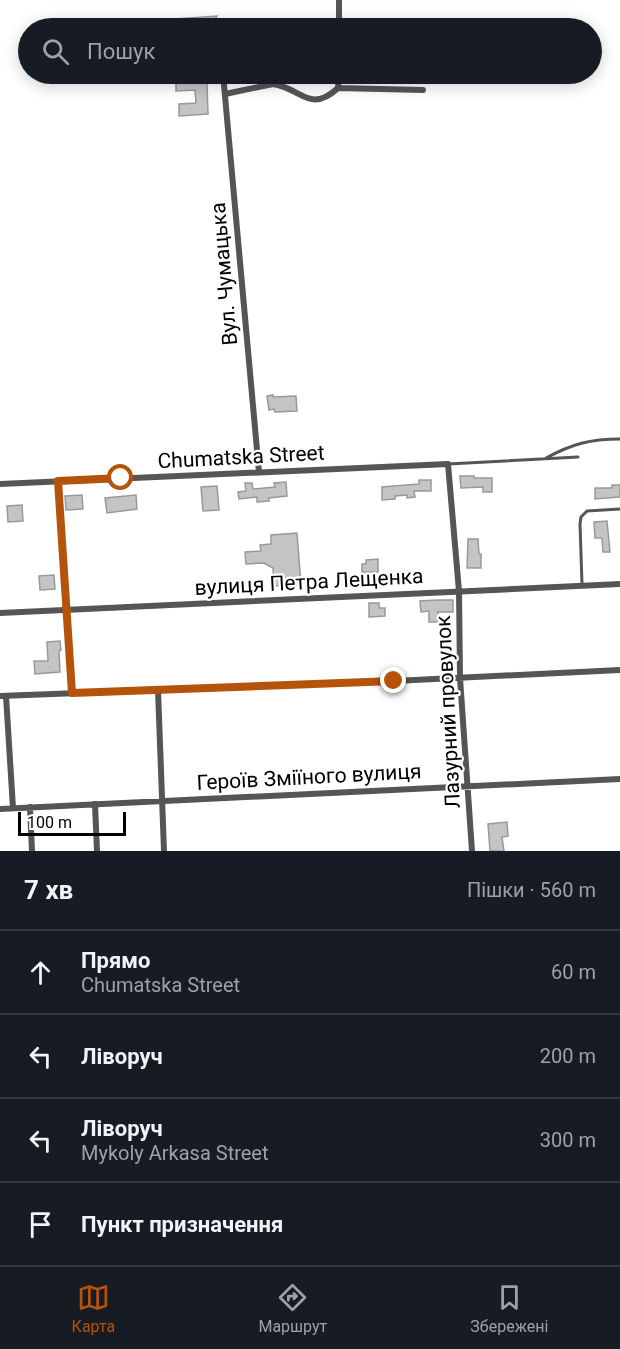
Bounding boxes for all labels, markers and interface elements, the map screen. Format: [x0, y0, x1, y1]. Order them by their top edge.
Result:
search box [18, 18, 602, 84]
icon: search [39, 35, 72, 68]
text: Пошук [87, 39, 155, 64]
street label: Вул. Чумацька [206, 202, 242, 346]
street label: Chumatska Street [157, 441, 325, 473]
route start [107, 464, 133, 490]
street label: вулиця Петра Лещенка [194, 564, 424, 600]
street label: Лазурний провулок [431, 614, 465, 809]
route end [380, 667, 406, 693]
street label: Героїв Зміїного вулиця [196, 759, 422, 795]
scale bar [18, 809, 126, 836]
text: 100 m [27, 813, 72, 832]
text: 7 хв [24, 875, 73, 905]
text: Пішки · 560 m [467, 878, 596, 902]
text: Прямо [81, 948, 150, 973]
icon: ahead [24, 956, 57, 989]
text: 60 m [551, 960, 596, 984]
text: Chumatska Street [81, 973, 240, 997]
icon: left [24, 1040, 57, 1073]
text: Ліворуч [81, 1044, 163, 1069]
text: 200 m [540, 1044, 596, 1068]
text: Ліворуч [81, 1116, 163, 1141]
icon: left [24, 1124, 57, 1157]
text: 300 m [540, 1128, 596, 1152]
text: Mykoly Arkasa Street [81, 1141, 269, 1165]
icon: arrive [24, 1208, 57, 1241]
text: Пункт призначення [81, 1212, 283, 1237]
tab: Карта [72, 1281, 115, 1336]
tab: Маршрут [258, 1281, 327, 1336]
tab: Збережені [470, 1281, 548, 1336]

